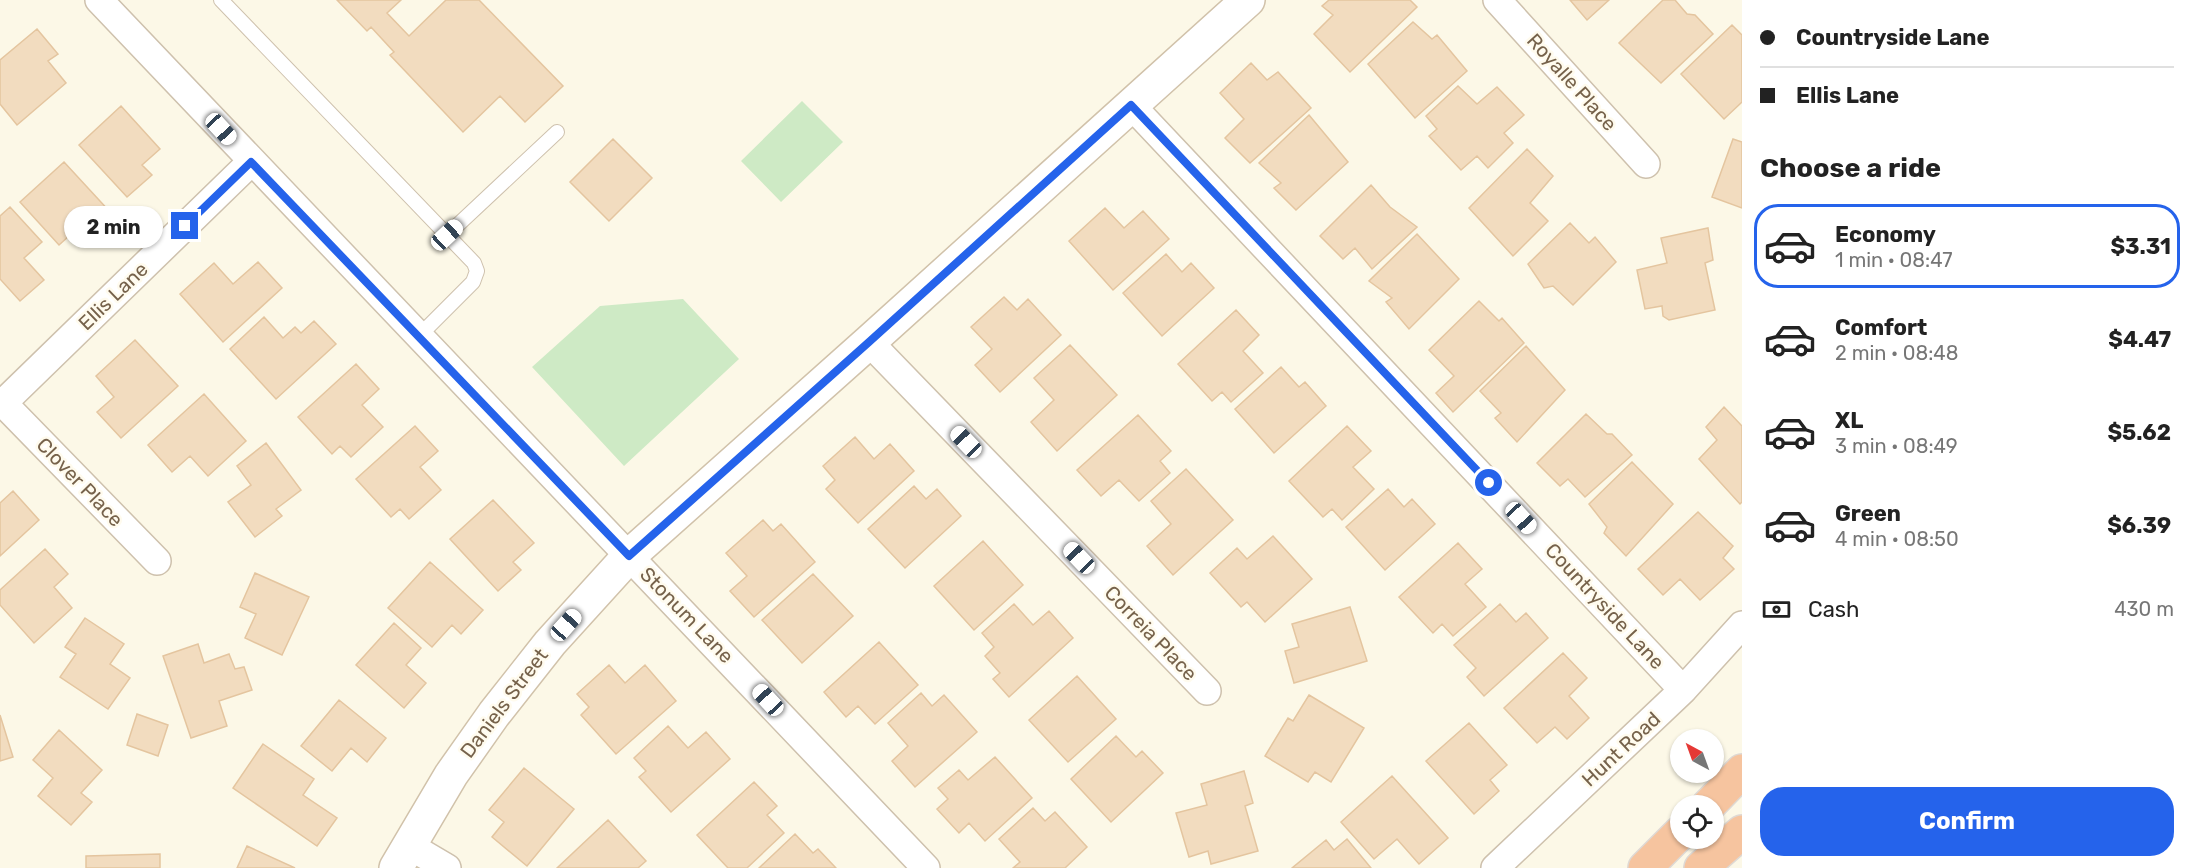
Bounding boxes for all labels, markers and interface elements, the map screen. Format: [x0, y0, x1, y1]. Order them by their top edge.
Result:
text: Countryside Lane [1796, 24, 1989, 51]
street label: Royalle Place [1522, 28, 1622, 136]
text: Ellis Lane [1796, 82, 1899, 109]
car [202, 110, 240, 148]
text: Choose a ride [1760, 152, 1941, 184]
callout: 2 min [65, 205, 164, 247]
route end [171, 212, 198, 239]
text: 2 min [86, 215, 141, 239]
car [428, 216, 466, 254]
icon: car [1763, 219, 1817, 273]
text: Economy [1835, 221, 1936, 248]
text: $3.31 [2110, 233, 2171, 260]
text: 1 min · 08:47 [1835, 248, 1952, 272]
street label: Ellis Lane [73, 257, 153, 335]
icon: car [1763, 312, 1817, 366]
text: Comfort [1835, 314, 1927, 341]
text: $4.47 [2108, 326, 2171, 353]
text: 2 min · 08:48 [1835, 341, 1958, 365]
icon: car [1763, 405, 1817, 459]
text: XL [1835, 407, 1863, 434]
text: $5.62 [2107, 419, 2171, 446]
car [947, 423, 985, 461]
street label: Clover Place [32, 433, 128, 531]
text: 3 min · 08:49 [1835, 434, 1958, 458]
route start [1475, 469, 1502, 496]
icon: car [1763, 498, 1817, 552]
car [1502, 499, 1540, 537]
text: Green [1835, 500, 1901, 527]
text: $6.39 [2107, 512, 2171, 539]
text: 4 min · 08:50 [1835, 527, 1959, 551]
street label: Countryside Lane [1540, 538, 1670, 674]
car [1060, 539, 1098, 577]
street label: Stonum Lane [635, 562, 739, 668]
street label: Correia Place [1100, 581, 1202, 685]
icon: cash [1760, 593, 1793, 626]
text: Cash [1808, 596, 1859, 623]
text: 430 m [2114, 597, 2174, 621]
car [547, 606, 585, 644]
street label: Daniels Street [455, 643, 553, 762]
car [749, 681, 787, 719]
street label: Hunt Road [1577, 707, 1665, 791]
north arrow [1670, 729, 1724, 783]
map controls [1670, 729, 1724, 849]
button: Confirm [1760, 787, 2174, 856]
button: locate [1670, 795, 1724, 849]

